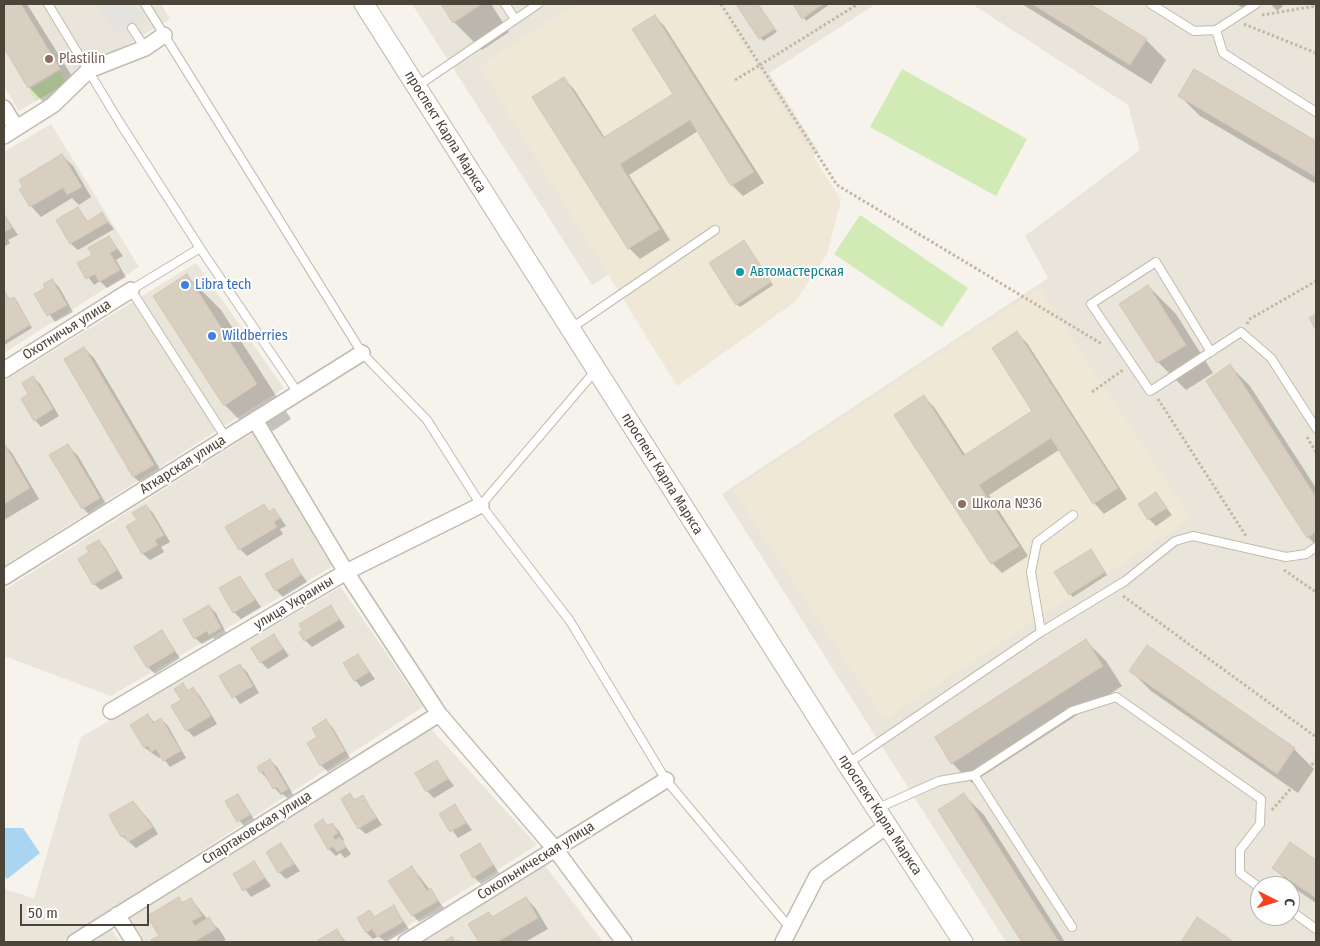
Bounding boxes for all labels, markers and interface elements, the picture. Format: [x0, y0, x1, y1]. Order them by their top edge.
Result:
place label: Plastilin [59, 51, 105, 67]
marker: Plastilin [43, 53, 55, 65]
street label: проспект Карла Маркса [401, 68, 489, 196]
place label: Автомастерская [750, 264, 844, 280]
marker: Автомастерская [734, 266, 746, 278]
place label: Libra tech [195, 277, 251, 293]
marker: Libra tech [179, 279, 191, 291]
street label: Охотничья улица [20, 296, 114, 364]
place label: Wildberries [222, 328, 288, 344]
marker: Wildberries [206, 330, 218, 342]
street label: проспект Карла Маркса [618, 410, 706, 538]
street label: Аткарская улица [137, 432, 229, 498]
place label: Школа №36 [972, 496, 1042, 512]
marker: Школа №36 [956, 498, 968, 510]
street label: улица Украины [251, 573, 337, 633]
street label: проспект Карла Маркса [835, 752, 925, 878]
street label: Спартаковская улица [199, 788, 315, 868]
street label: Сокольническая улица [474, 818, 598, 904]
north arrow [1250, 876, 1300, 926]
scale bar [22, 894, 151, 926]
text: С [1281, 898, 1298, 907]
text: 50 m [28, 904, 58, 922]

